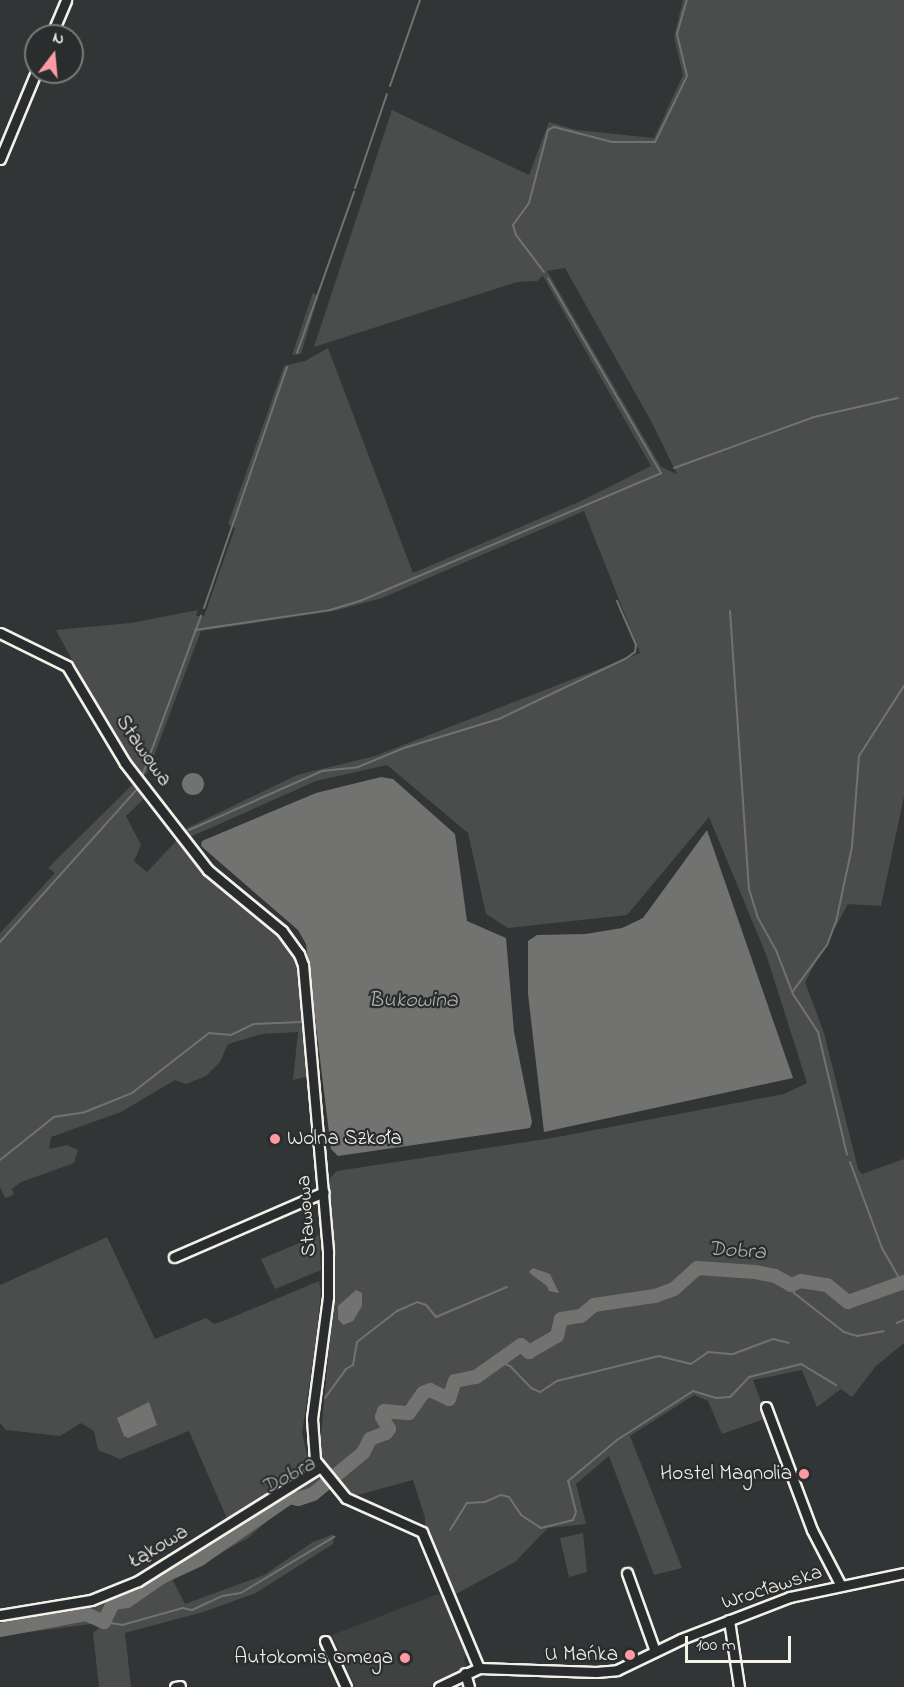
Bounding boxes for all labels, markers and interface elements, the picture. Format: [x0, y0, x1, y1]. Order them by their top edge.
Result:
north arrow [24, 24, 84, 84]
text: N [50, 26, 67, 52]
street label: Stawowa [109, 710, 177, 792]
water label: Bukowina [368, 989, 458, 1015]
place label: Wolna Szkoła [287, 1126, 402, 1152]
marker: Wolna Szkoła [268, 1132, 282, 1146]
street label: Stawowa [292, 1174, 322, 1258]
water label: Dobra [708, 1237, 766, 1267]
water label: Dobra [258, 1452, 320, 1502]
place label: Hostel Magnolia [660, 1461, 792, 1487]
marker: Hostel Magnolia [797, 1467, 811, 1481]
street label: Łąkowa [125, 1520, 193, 1574]
street label: Wrocławska [719, 1560, 825, 1616]
scale bar [688, 1624, 794, 1662]
text: 100 m [696, 1633, 736, 1659]
place label: U Mańka [545, 1642, 618, 1668]
place label: Autokomis Omega [234, 1645, 393, 1671]
marker: U Mańka [623, 1648, 637, 1662]
marker: Autokomis Omega [398, 1651, 412, 1665]

